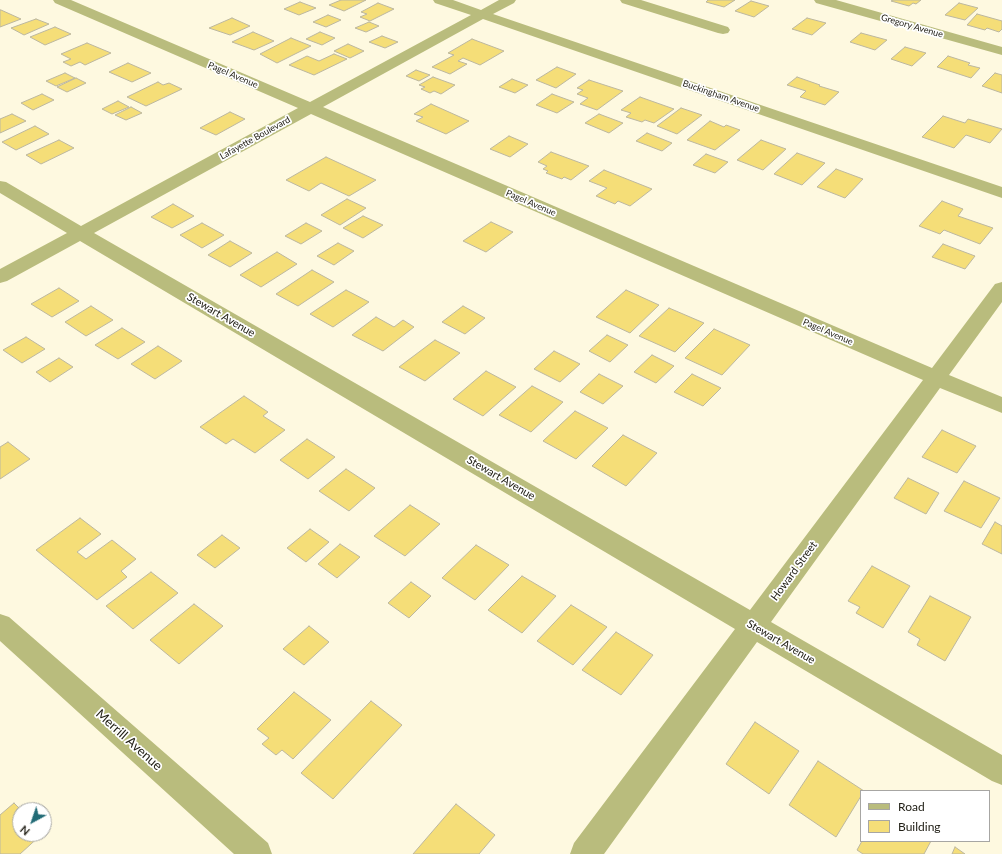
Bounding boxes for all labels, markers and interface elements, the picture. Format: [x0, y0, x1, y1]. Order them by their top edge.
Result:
street label: Gregory Avenue [880, 12, 944, 40]
street label: Pagel Avenue [206, 60, 260, 90]
street label: Buckingham Avenue [681, 78, 761, 114]
street label: Lafayette Boulevard [218, 114, 292, 162]
street label: Pagel Avenue [504, 188, 558, 218]
street label: Stewart Avenue [185, 290, 257, 340]
street label: Pagel Avenue [801, 317, 855, 347]
street label: Stewart Avenue [465, 453, 537, 503]
street label: Howard Street [768, 539, 820, 603]
street label: Stewart Avenue [745, 617, 817, 667]
street label: Merrill Avenue [93, 706, 165, 774]
legend [860, 790, 990, 842]
text: Road [898, 799, 925, 814]
north arrow [12, 802, 52, 842]
text: Building [898, 819, 941, 834]
text: N [17, 823, 32, 839]

